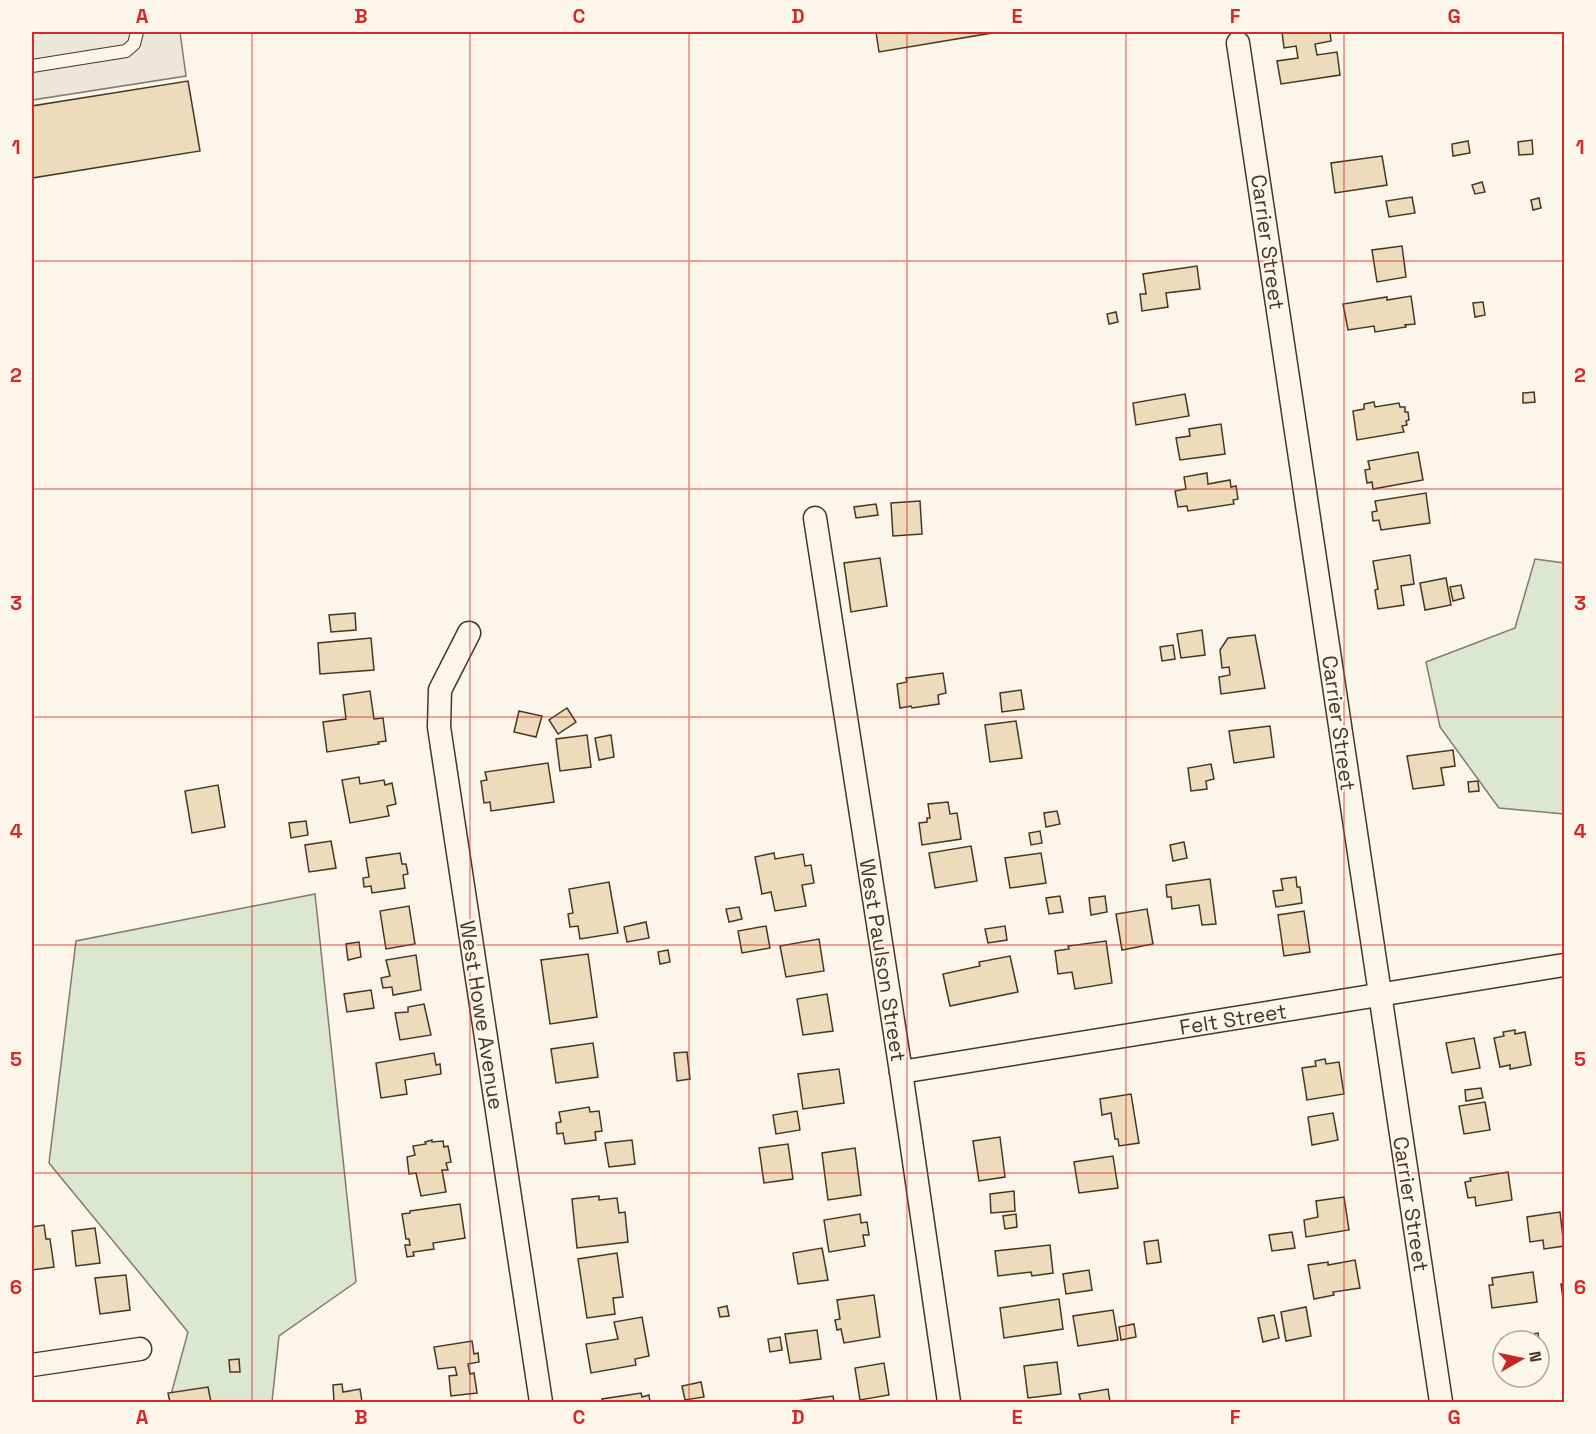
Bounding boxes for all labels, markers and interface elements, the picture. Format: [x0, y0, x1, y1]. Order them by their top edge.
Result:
text: A [136, 3, 149, 29]
text: B [354, 3, 368, 29]
text: C [573, 3, 586, 29]
text: D [791, 3, 805, 29]
text: E [1011, 3, 1023, 29]
text: F [1230, 3, 1241, 29]
text: G [1447, 3, 1461, 29]
text: 1 [11, 134, 21, 160]
text: 1 [1575, 134, 1585, 160]
street label: Carrier Street [1245, 173, 1291, 311]
text: 2 [10, 362, 22, 388]
text: 2 [1574, 362, 1586, 388]
text: 3 [10, 590, 22, 616]
text: 3 [1574, 590, 1586, 616]
street label: Carrier Street [1316, 654, 1362, 792]
text: 4 [10, 818, 23, 844]
text: 4 [1574, 818, 1587, 844]
street label: West Paulson Street [854, 857, 912, 1063]
street label: West Howe Avenue [454, 918, 510, 1112]
street label: Felt Street [1178, 997, 1288, 1041]
text: 5 [10, 1046, 22, 1072]
text: 5 [1574, 1046, 1586, 1072]
street label: Carrier Street [1387, 1135, 1435, 1273]
text: 6 [10, 1274, 22, 1300]
text: 6 [1574, 1274, 1586, 1300]
north arrow [1491, 1329, 1551, 1389]
text: N [1524, 1350, 1547, 1364]
text: A [136, 1404, 149, 1430]
text: B [354, 1404, 368, 1430]
text: C [573, 1404, 586, 1430]
text: D [791, 1404, 805, 1430]
text: E [1011, 1404, 1023, 1430]
text: F [1230, 1404, 1241, 1430]
text: G [1447, 1404, 1461, 1430]

